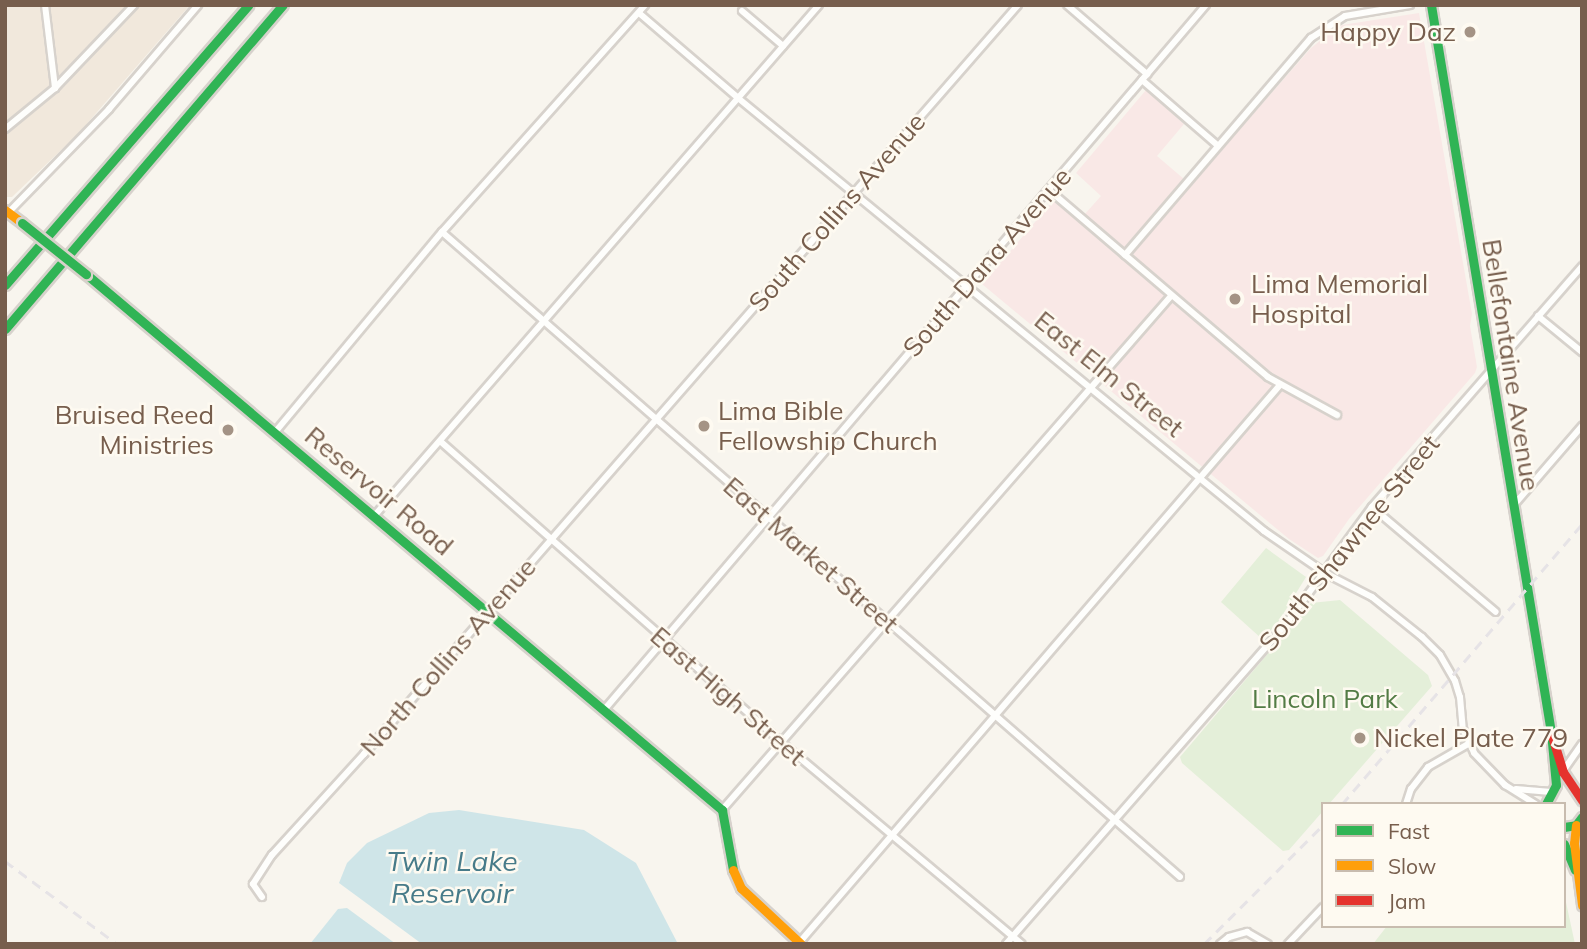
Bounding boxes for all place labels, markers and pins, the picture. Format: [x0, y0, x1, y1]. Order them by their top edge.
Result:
place label: Happy Daz [1320, 16, 1456, 48]
marker: Happy Daz [1462, 24, 1478, 40]
place label: Lima Memorial Hospital [1251, 268, 1428, 330]
marker: Lima Memorial Hospital [1225, 289, 1245, 309]
place label: Lima Bible Fellowship Church [718, 395, 938, 457]
place label: Bruised Reed Ministries [55, 399, 214, 460]
marker: Lima Bible Fellowship Church [696, 418, 712, 434]
marker: Bruised Reed Ministries [220, 422, 236, 438]
place label: Nickel Plate 779 [1374, 722, 1568, 754]
marker: Nickel Plate 779 [1352, 730, 1368, 746]

